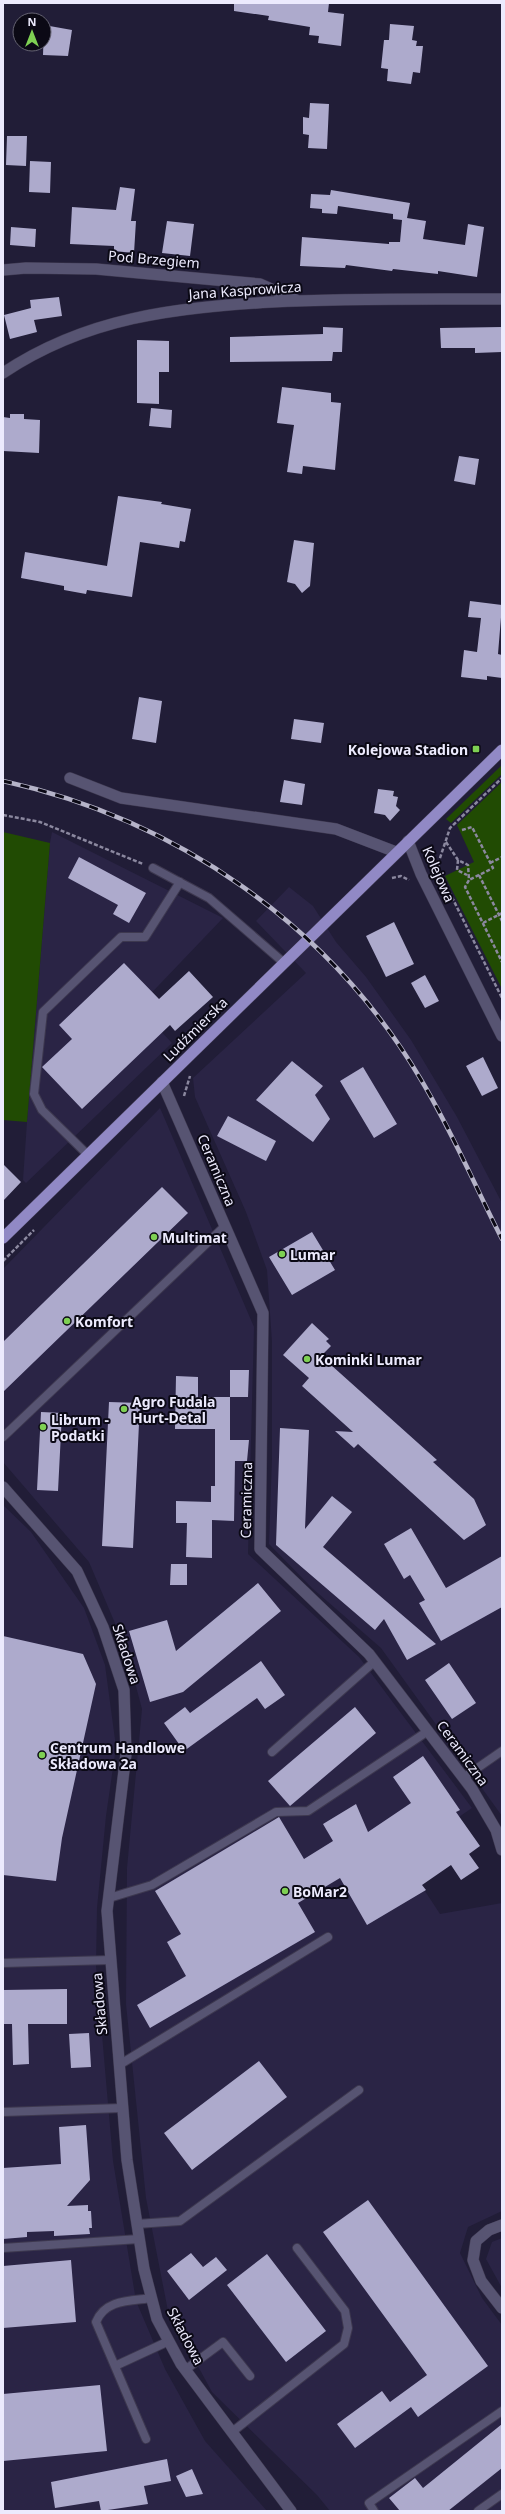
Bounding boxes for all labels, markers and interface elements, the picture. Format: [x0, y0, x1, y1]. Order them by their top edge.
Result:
north arrow [12, 12, 52, 52]
text: N [28, 14, 36, 29]
street label: Pod Brzegiem [107, 246, 201, 272]
street label: Jana Kasprowicza [186, 277, 302, 304]
place label: Kolejowa Stadion [348, 740, 468, 759]
marker: Kolejowa Stadion [471, 744, 481, 754]
street label: Kolejowa [418, 843, 460, 905]
street label: Ludźmierska [159, 993, 231, 1065]
street label: Ceramiczna [193, 1131, 241, 1209]
place label: Multimat [162, 1228, 227, 1247]
marker: Multimat [149, 1232, 159, 1242]
place label: Lumar [290, 1245, 336, 1264]
marker: Lumar [277, 1249, 287, 1259]
place label: Komfort [75, 1312, 133, 1331]
marker: Komfort [62, 1316, 72, 1326]
place label: Kominki Lumar [315, 1350, 422, 1369]
marker: Kominki Lumar [302, 1354, 312, 1364]
place label: Agro Fudala Hurt-Detal [132, 1392, 215, 1427]
marker: Agro Fudala Hurt-Detal [119, 1404, 129, 1414]
place label: Librum - Podatki [51, 1410, 110, 1445]
marker: Librum - Podatki [38, 1422, 48, 1432]
street label: Ceramiczna [236, 1462, 256, 1538]
street label: Składowa [108, 1621, 146, 1687]
street label: Ceramiczna [433, 1716, 493, 1790]
place label: Centrum Handlowe Składowa 2a [50, 1738, 185, 1773]
marker: Centrum Handlowe Składowa 2a [37, 1750, 47, 1760]
place label: BoMar2 [293, 1882, 347, 1901]
marker: BoMar2 [280, 1886, 290, 1896]
street label: Składowa [87, 1972, 111, 2036]
street label: Składowa [163, 2304, 209, 2368]

